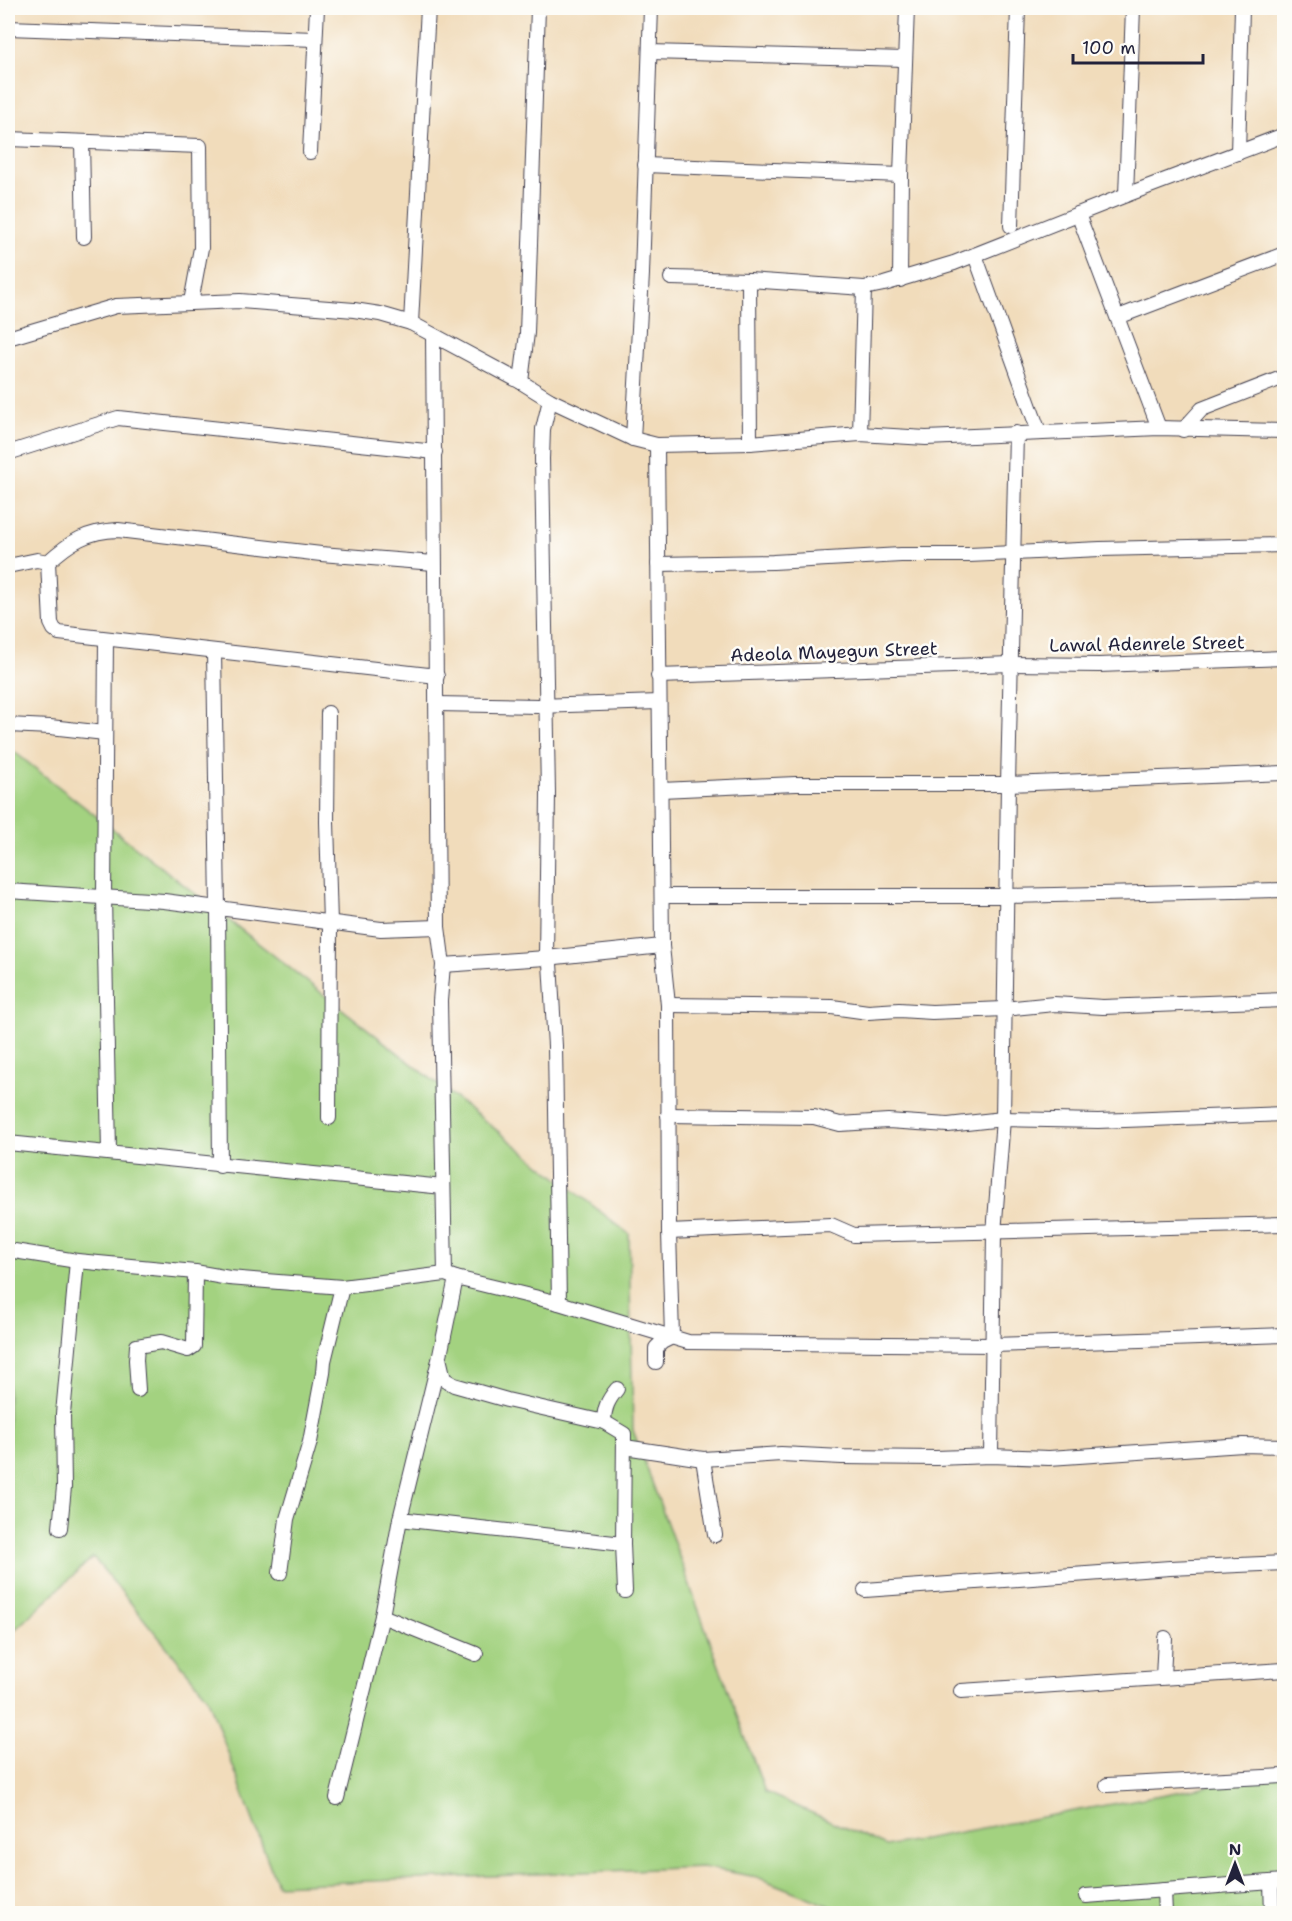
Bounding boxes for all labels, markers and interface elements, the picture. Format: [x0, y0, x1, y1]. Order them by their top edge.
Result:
scale bar [1073, 27, 1204, 65]
text: 100 m [1082, 36, 1136, 60]
street label: Lawal Adenrele Street [1049, 630, 1245, 658]
street label: Adeola Mayegun Street [730, 636, 938, 668]
north arrow [1205, 1834, 1265, 1894]
text: N [1229, 1839, 1241, 1860]

